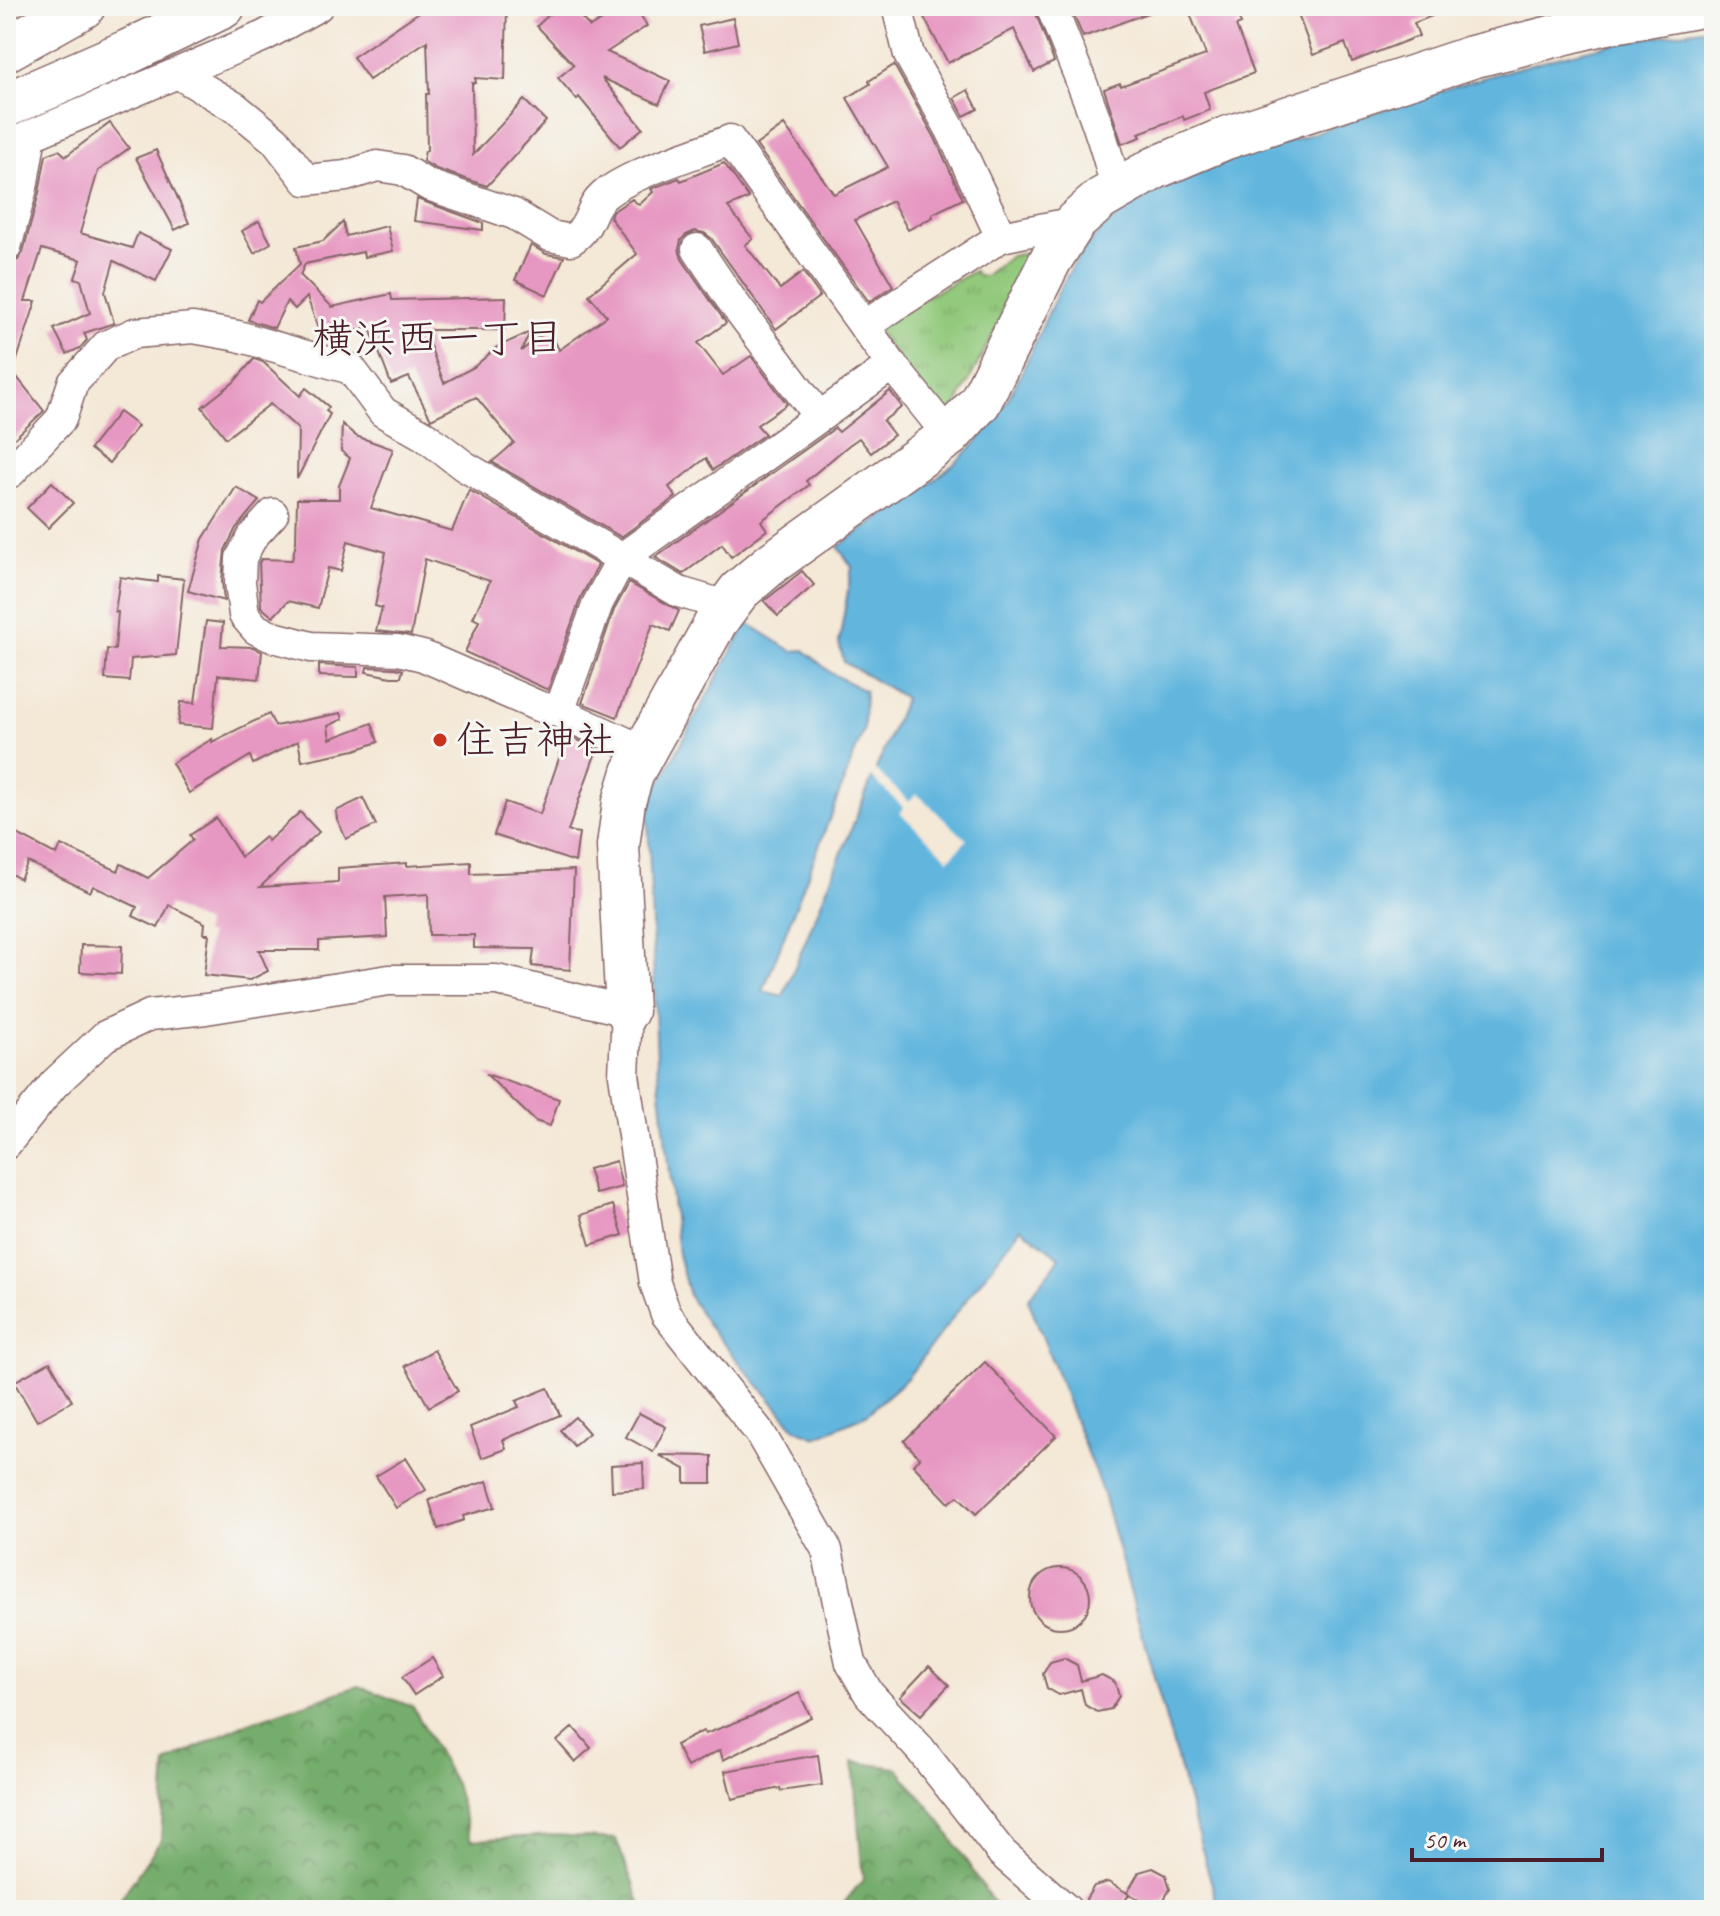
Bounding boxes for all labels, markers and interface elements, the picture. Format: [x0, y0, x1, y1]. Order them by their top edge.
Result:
district label: 横浜西一丁目 [312, 312, 564, 365]
place label: 住吉神社 [456, 715, 616, 765]
marker: 住吉神社 [431, 731, 449, 749]
scale bar [1412, 1812, 1602, 1862]
text: 50 m [1424, 1825, 1467, 1855]

